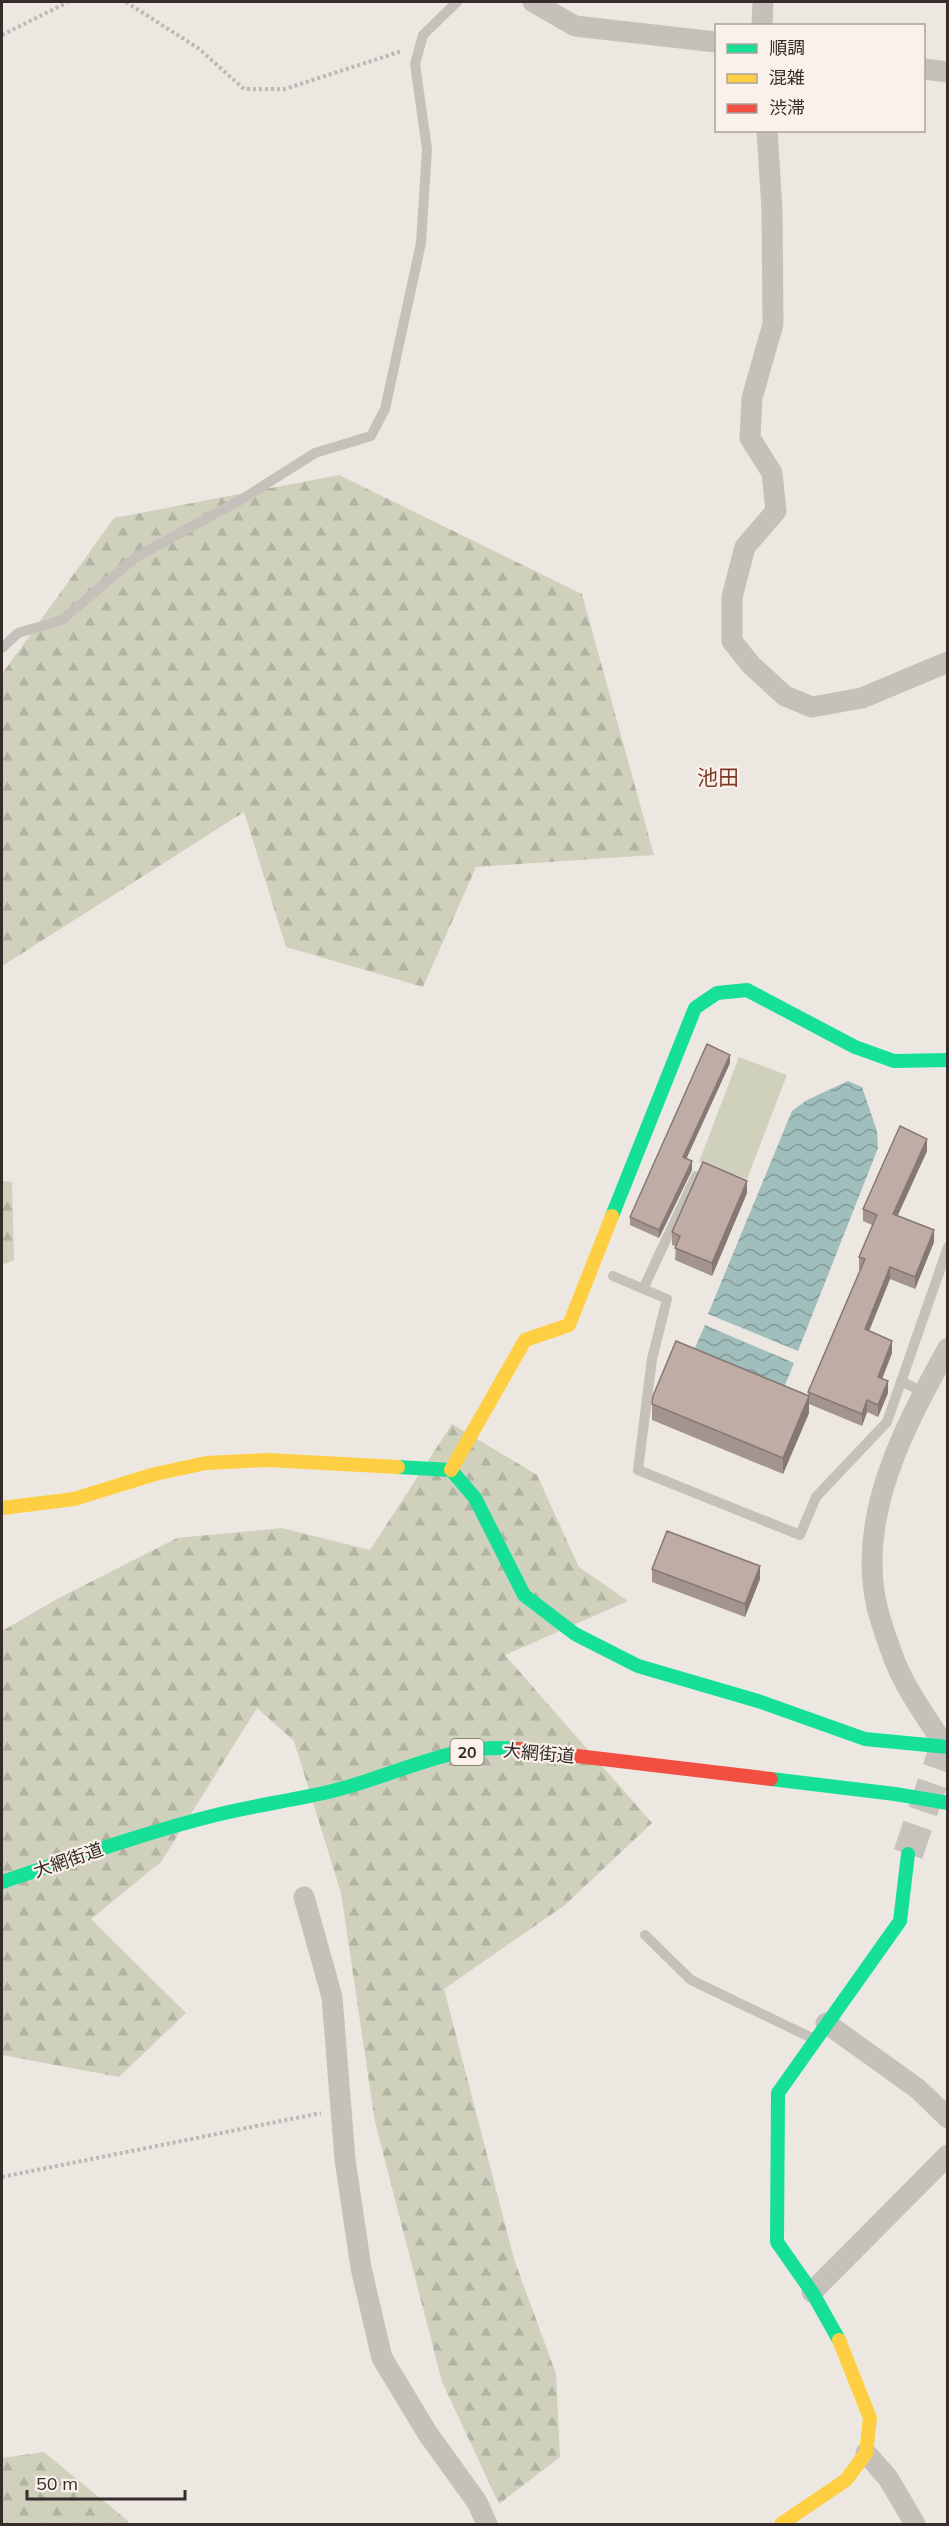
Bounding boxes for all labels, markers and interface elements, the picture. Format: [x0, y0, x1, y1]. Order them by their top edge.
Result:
legend [715, 24, 925, 132]
text: 順調 [769, 36, 805, 59]
text: 混雑 [769, 66, 805, 89]
text: 渋滞 [769, 96, 805, 119]
district label: 池田 [697, 764, 739, 790]
street label: 大網街道 [502, 1738, 576, 1768]
road number: 20 [450, 1739, 484, 1765]
street label: 大網街道 [30, 1837, 106, 1883]
scale bar [27, 2463, 184, 2501]
text: 50 m [36, 2472, 78, 2495]

